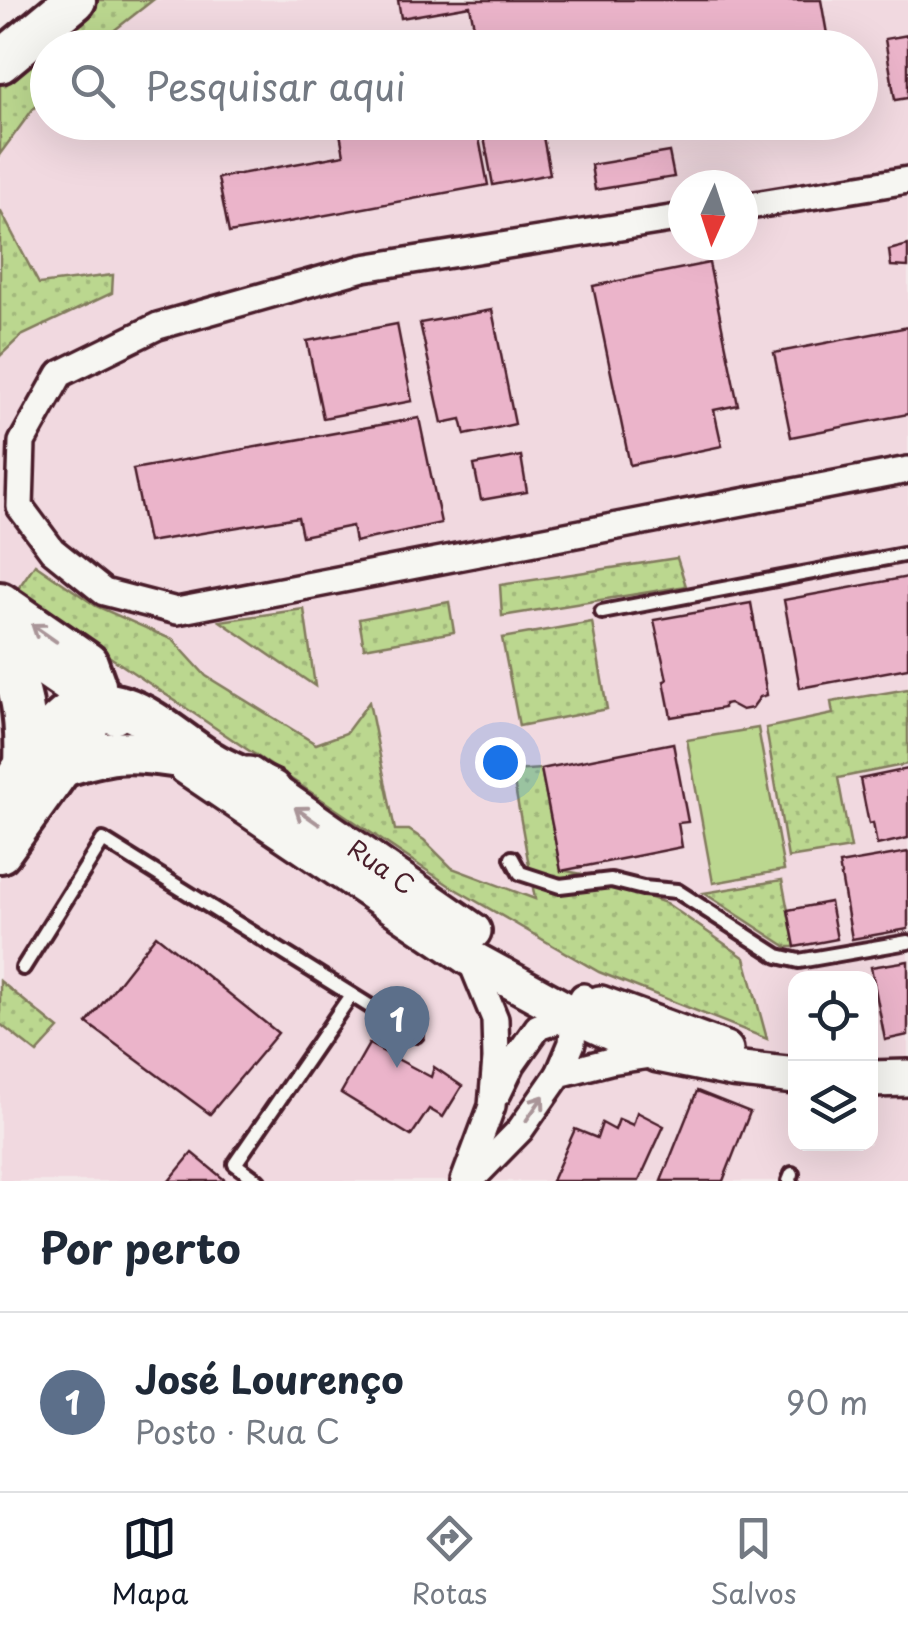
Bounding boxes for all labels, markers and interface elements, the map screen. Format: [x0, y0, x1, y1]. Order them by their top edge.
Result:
search box [30, 30, 878, 140]
text: Pesquisar aqui [145, 57, 406, 114]
icon: search [65, 58, 120, 113]
north arrow [668, 170, 758, 260]
one-way arrow [30, 623, 58, 644]
your location [475, 737, 526, 788]
one-way arrow [294, 806, 322, 827]
street label: Rua C [340, 829, 423, 903]
map controls [788, 971, 878, 1151]
button: locate [788, 971, 878, 1061]
pin: 1 [364, 986, 430, 1068]
button: layers [788, 1061, 878, 1151]
one-way arrow [524, 1095, 545, 1123]
text: Por perto [40, 1215, 241, 1278]
text: José Lourenço [135, 1350, 404, 1407]
text: 1 [65, 1378, 80, 1426]
text: 90 m [786, 1378, 868, 1426]
text: Posto · Rua C [135, 1407, 340, 1455]
tab: Mapa [111, 1511, 188, 1614]
tab: Rotas [411, 1511, 487, 1614]
tab: Salvos [710, 1511, 797, 1614]

